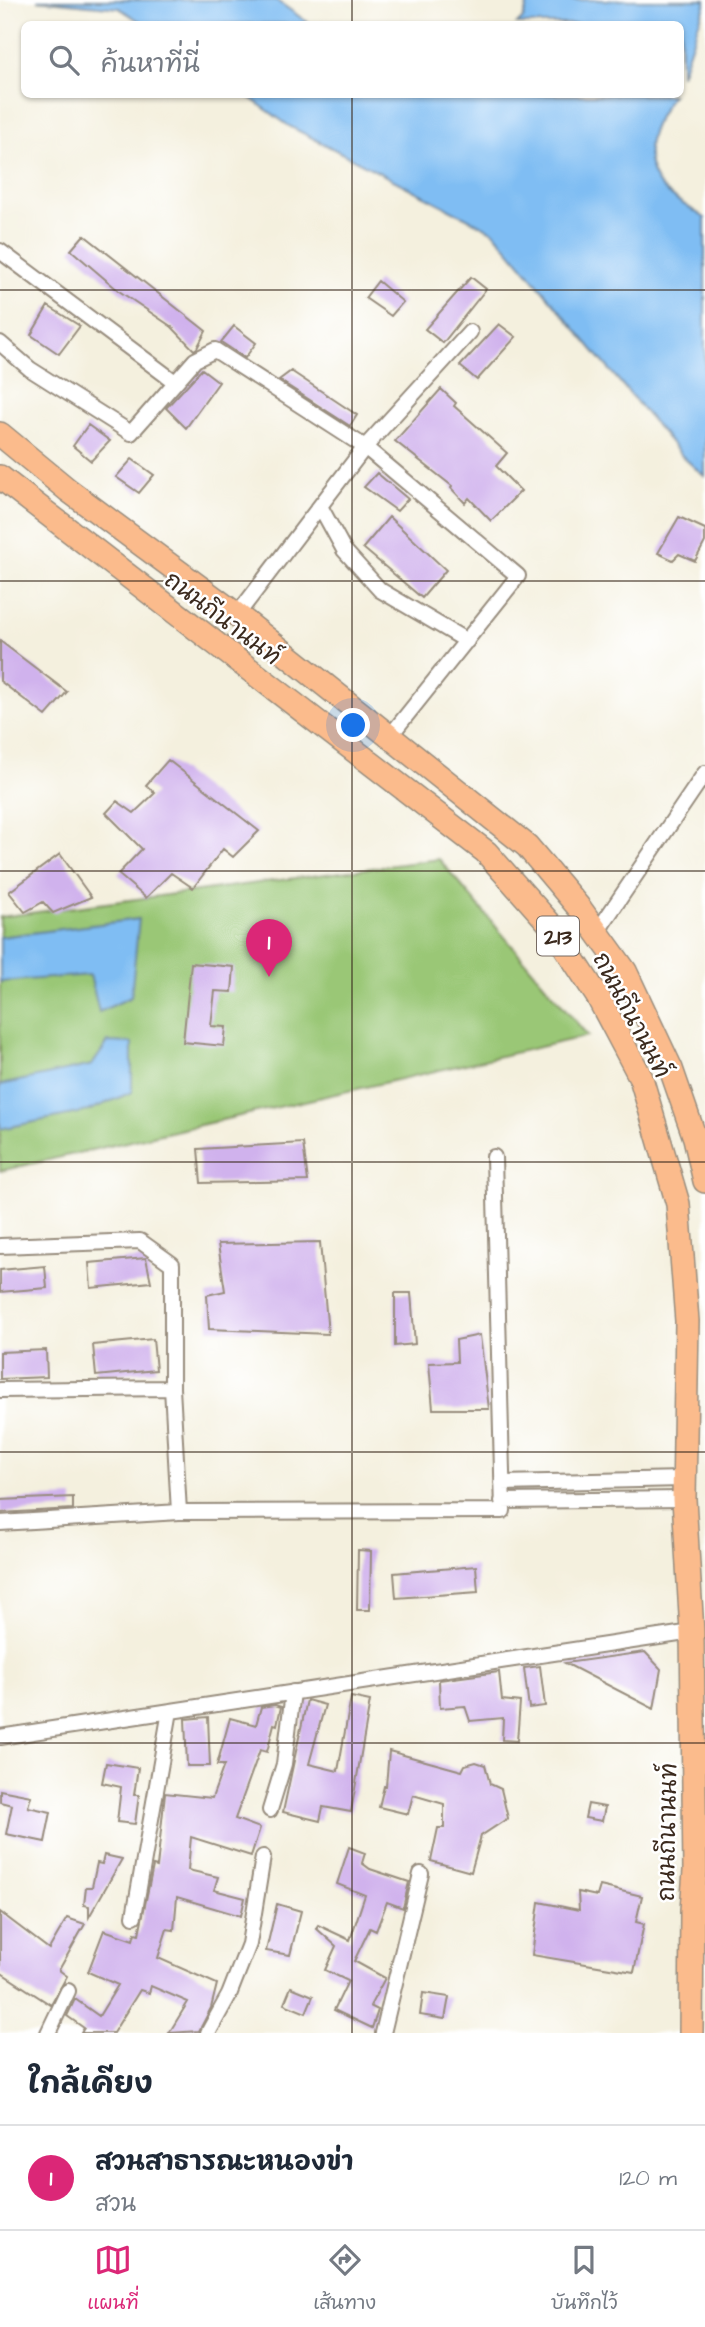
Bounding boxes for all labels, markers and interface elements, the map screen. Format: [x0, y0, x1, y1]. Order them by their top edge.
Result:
search box [21, 21, 684, 98]
icon: search [45, 41, 83, 79]
text: ค้นหาที่นี่ [101, 46, 200, 82]
street label: ถนนถีนานนท์ [157, 564, 288, 674]
your location [336, 708, 370, 742]
road number: 213 [537, 917, 579, 956]
pin: 1 [246, 919, 292, 977]
street label: ถนนถีนานนท์ [584, 946, 679, 1085]
street label: ถนนถีนานนท์ [650, 1762, 686, 1902]
text: ใกล้เคียง [28, 2063, 153, 2105]
text: สวนสาธารณะหนองข่า [95, 2144, 353, 2180]
text: 1 [50, 2162, 52, 2194]
text: 120 m [619, 2162, 677, 2194]
text: สวน [95, 2188, 136, 2220]
tab: แผนที่ [87, 2241, 139, 2317]
tab: เส้นทาง [313, 2241, 376, 2317]
tab: บันทึกไว้ [551, 2241, 618, 2317]

